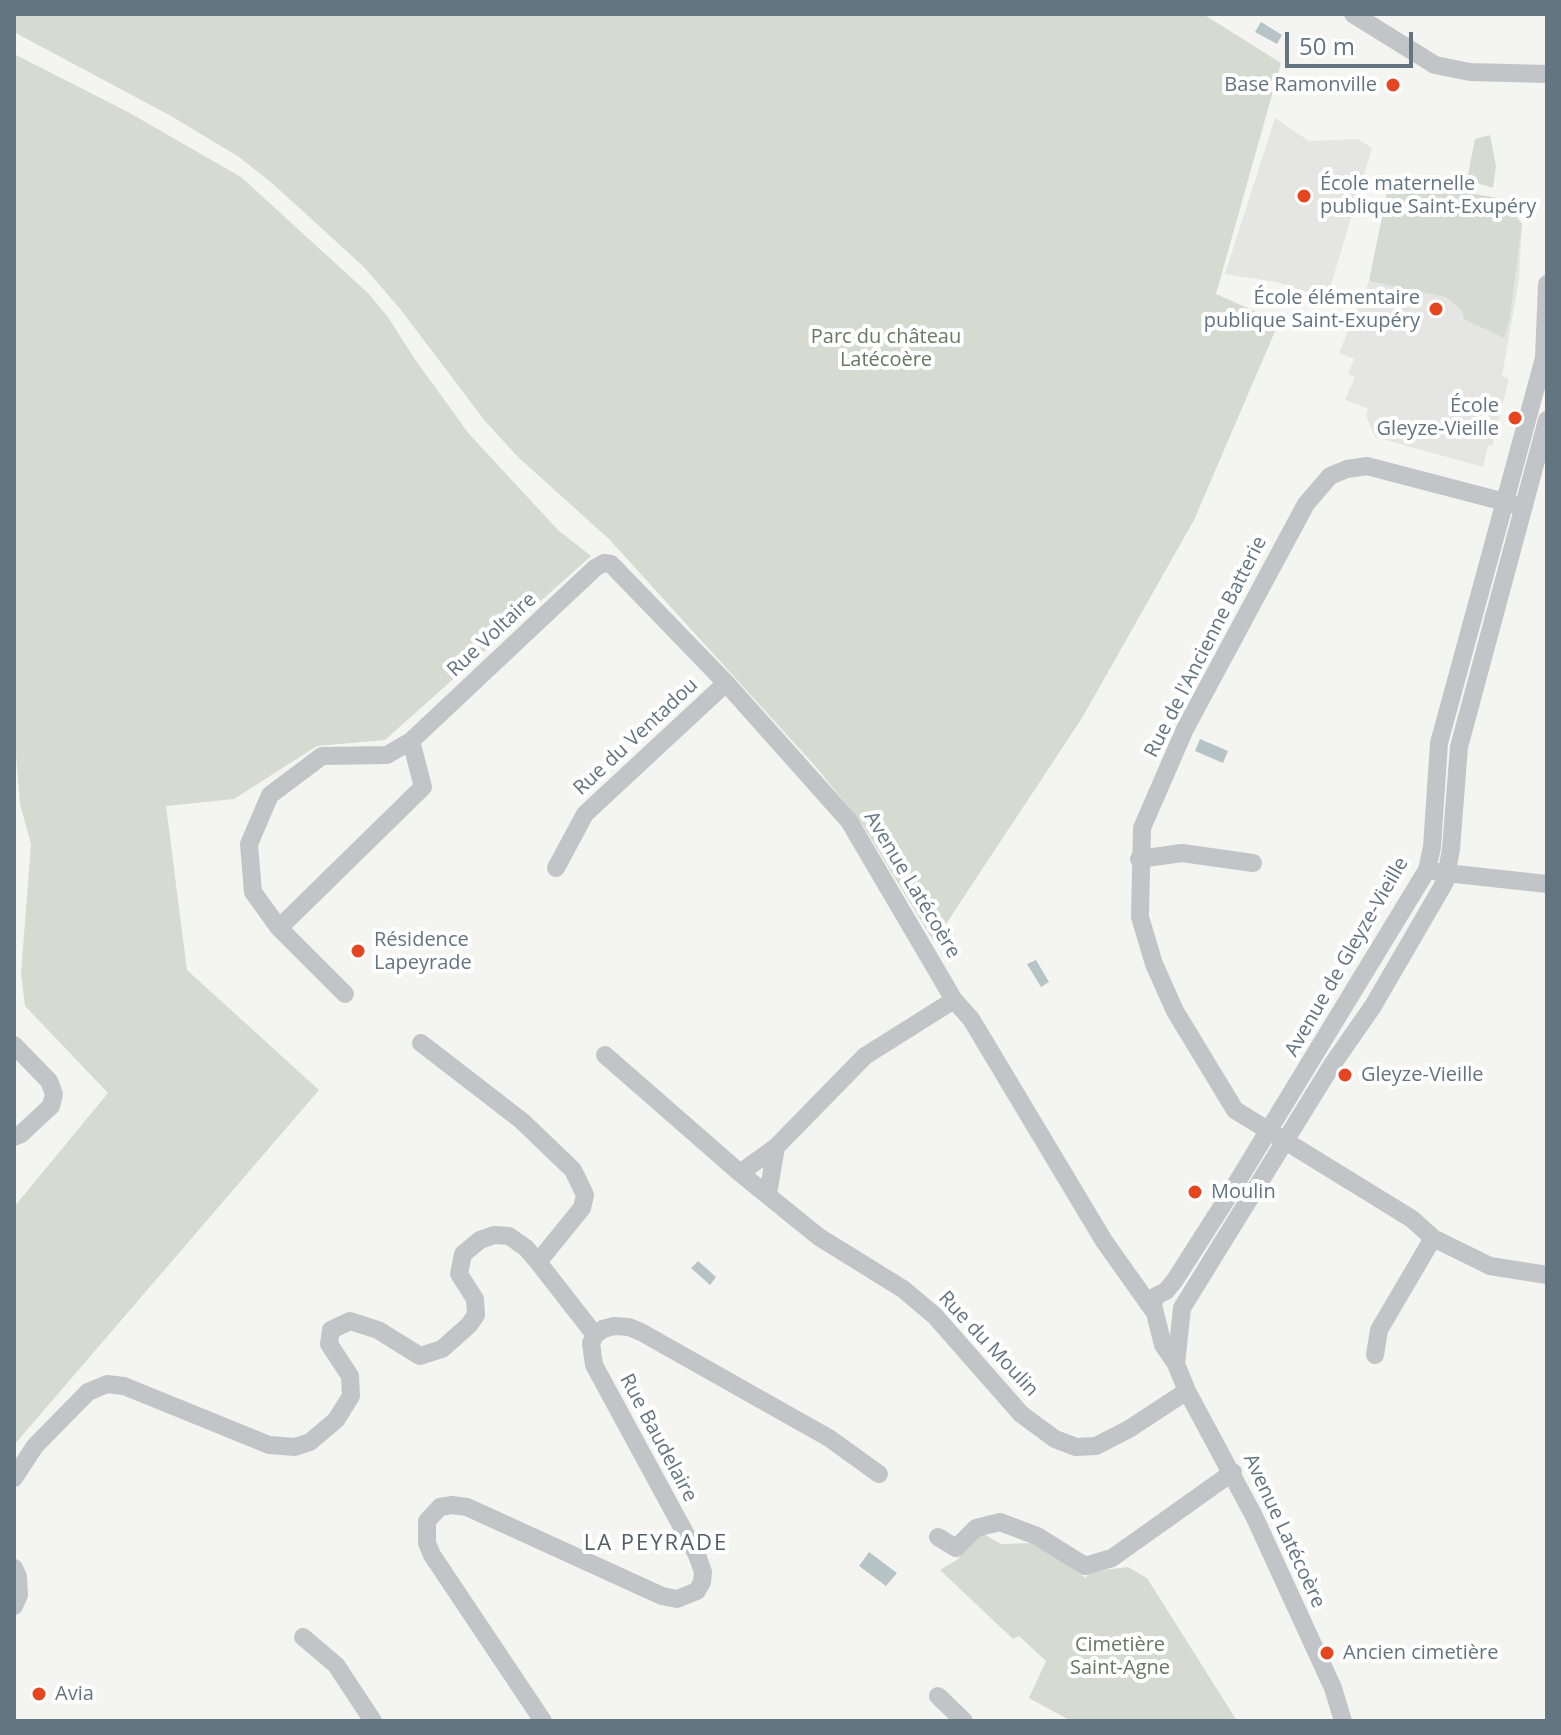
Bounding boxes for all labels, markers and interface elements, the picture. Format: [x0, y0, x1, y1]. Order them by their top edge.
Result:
scale bar [1289, 16, 1417, 66]
text: 50 m [1299, 29, 1355, 62]
place label: Base Ramonville [1224, 73, 1377, 97]
marker: Base Ramonville [1384, 76, 1402, 94]
place label: École maternelle publique Saint-Exupéry [1320, 172, 1536, 219]
marker: École maternelle publique Saint-Exupéry [1295, 187, 1313, 205]
place label: École élémentaire publique Saint-Exupéry [1204, 286, 1420, 333]
marker: École élémentaire publique Saint-Exupéry [1427, 300, 1445, 318]
park label: Parc du château Latécoère [811, 325, 961, 372]
place label: École Gleyze-Vieille [1377, 394, 1499, 441]
marker: École Gleyze-Vieille [1506, 409, 1524, 427]
street label: Rue de l'Ancienne Batterie [1140, 532, 1272, 762]
street label: Rue Voltaire [443, 588, 541, 682]
street label: Rue du Ventadou [569, 673, 703, 801]
street label: Avenue Latécoère [859, 807, 965, 963]
street label: Avenue de Gleyze-Vieille [1280, 853, 1414, 1061]
place label: Résidence Lapeyrade [374, 928, 472, 975]
marker: Résidence Lapeyrade [349, 942, 367, 960]
place label: Gleyze-Vieille [1361, 1063, 1483, 1087]
marker: Gleyze-Vieille [1336, 1066, 1354, 1084]
place label: Moulin [1211, 1180, 1276, 1204]
marker: Moulin [1186, 1183, 1204, 1201]
street label: Rue du Moulin [933, 1286, 1043, 1402]
street label: Rue Baudelaire [614, 1370, 702, 1506]
street label: Avenue Latécoère [1238, 1450, 1330, 1612]
district label: LA PEYRADE [584, 1531, 728, 1557]
park label: Cimetière Saint-Agne [1070, 1633, 1170, 1680]
place label: Ancien cimetière [1343, 1641, 1498, 1665]
marker: Ancien cimetière [1318, 1644, 1336, 1662]
place label: Avia [55, 1682, 94, 1706]
marker: Avia [30, 1685, 48, 1703]

